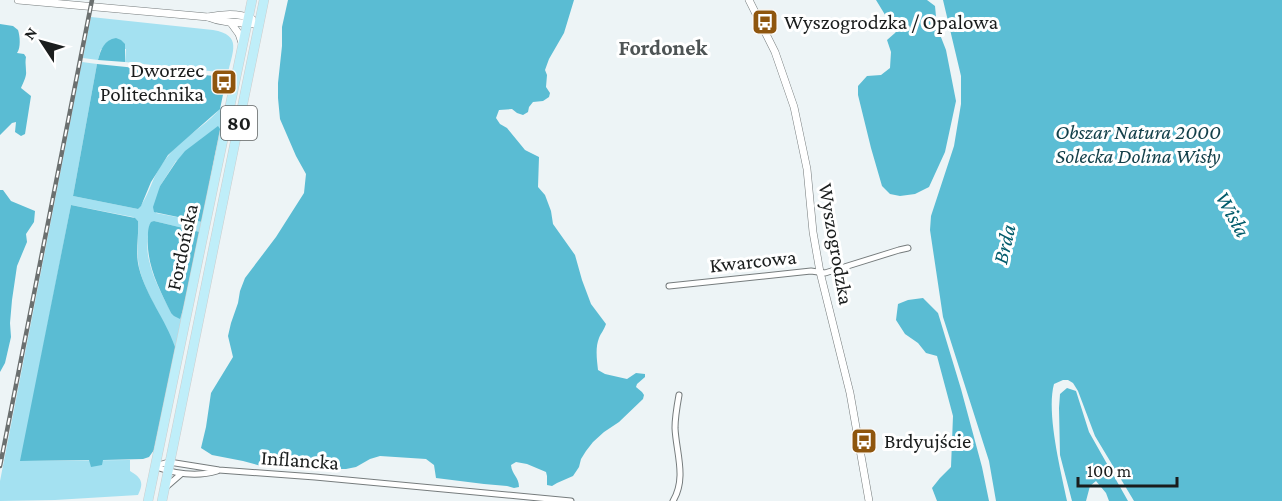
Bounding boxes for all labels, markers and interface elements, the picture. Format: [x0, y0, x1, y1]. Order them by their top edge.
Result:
bus stop icon: Wyszogrodzka / Opalowa [750, 7, 780, 37]
place label: Wyszogrodzka / Opalowa [784, 10, 999, 34]
north arrow [12, 12, 72, 72]
text: N [20, 24, 40, 43]
district label: Fordonek [619, 35, 708, 60]
place label: Dworzec Politechnika [100, 58, 204, 106]
bus stop icon: Dworzec Politechnika [209, 67, 239, 97]
road number: 80 [221, 106, 257, 140]
park label: Obszar Natura 2000 Solecka Dolina Wisły [1055, 120, 1221, 168]
street label: Wyszogrodzka [813, 181, 859, 307]
water label: Wisła [1210, 187, 1256, 241]
street label: Fordońska [161, 201, 203, 293]
water label: Brda [987, 222, 1021, 266]
street label: Kwarcowa [708, 244, 798, 277]
bus stop icon: Brdyujście [849, 426, 879, 456]
place label: Brdyujście [884, 429, 971, 453]
street label: Inflancka [260, 445, 340, 475]
scale bar [1078, 450, 1177, 488]
text: 100 m [1087, 461, 1132, 481]

